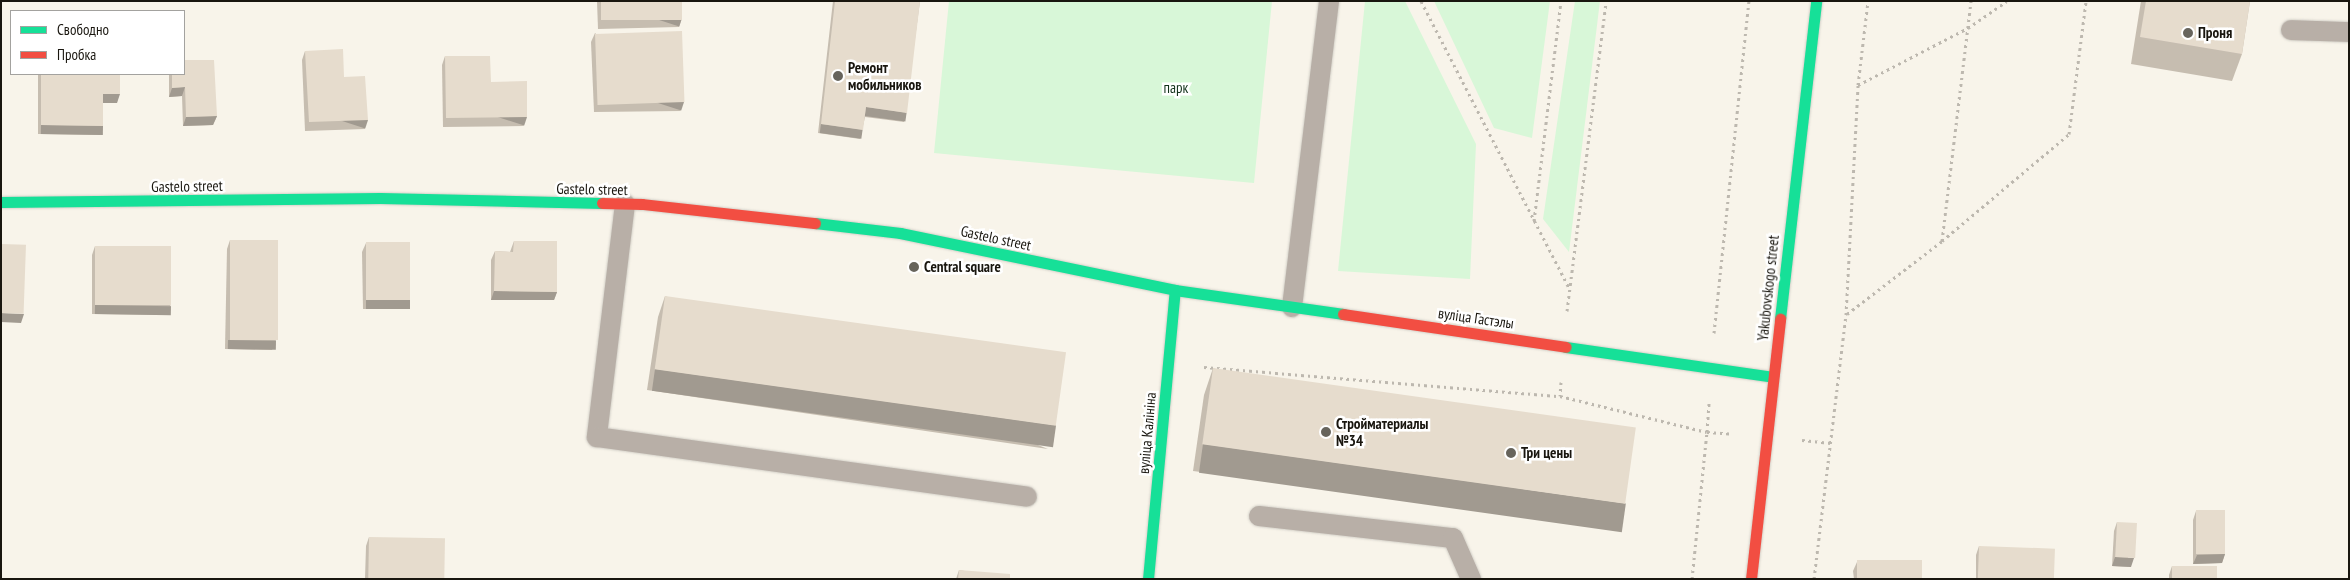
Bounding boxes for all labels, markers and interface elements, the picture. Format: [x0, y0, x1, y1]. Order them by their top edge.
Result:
legend [10, 10, 185, 75]
text: Свободно [57, 20, 109, 39]
place label: Проня [2198, 24, 2232, 42]
marker: Проня [2182, 27, 2194, 39]
text: Пробка [57, 45, 96, 64]
place label: Ремонт мобильников [848, 58, 921, 93]
marker: Ремонт мобильников [832, 70, 844, 82]
park label: парк [1164, 79, 1188, 97]
street label: Gastelo street [151, 176, 223, 196]
street label: Gastelo street [556, 179, 628, 199]
street label: Gastelo street [959, 222, 1033, 254]
street label: Yakubovskogo street [1754, 234, 1782, 342]
place label: Central square [924, 258, 1001, 276]
marker: Central square [908, 261, 920, 273]
street label: вуліца Гастэлы [1437, 304, 1515, 332]
street label: вуліца Калініна [1134, 392, 1160, 474]
place label: Стройматериалы №34 [1336, 414, 1428, 449]
marker: Стройматериалы №34 [1320, 426, 1332, 438]
place label: Три цены [1521, 444, 1572, 462]
marker: Три цены [1505, 447, 1517, 459]

